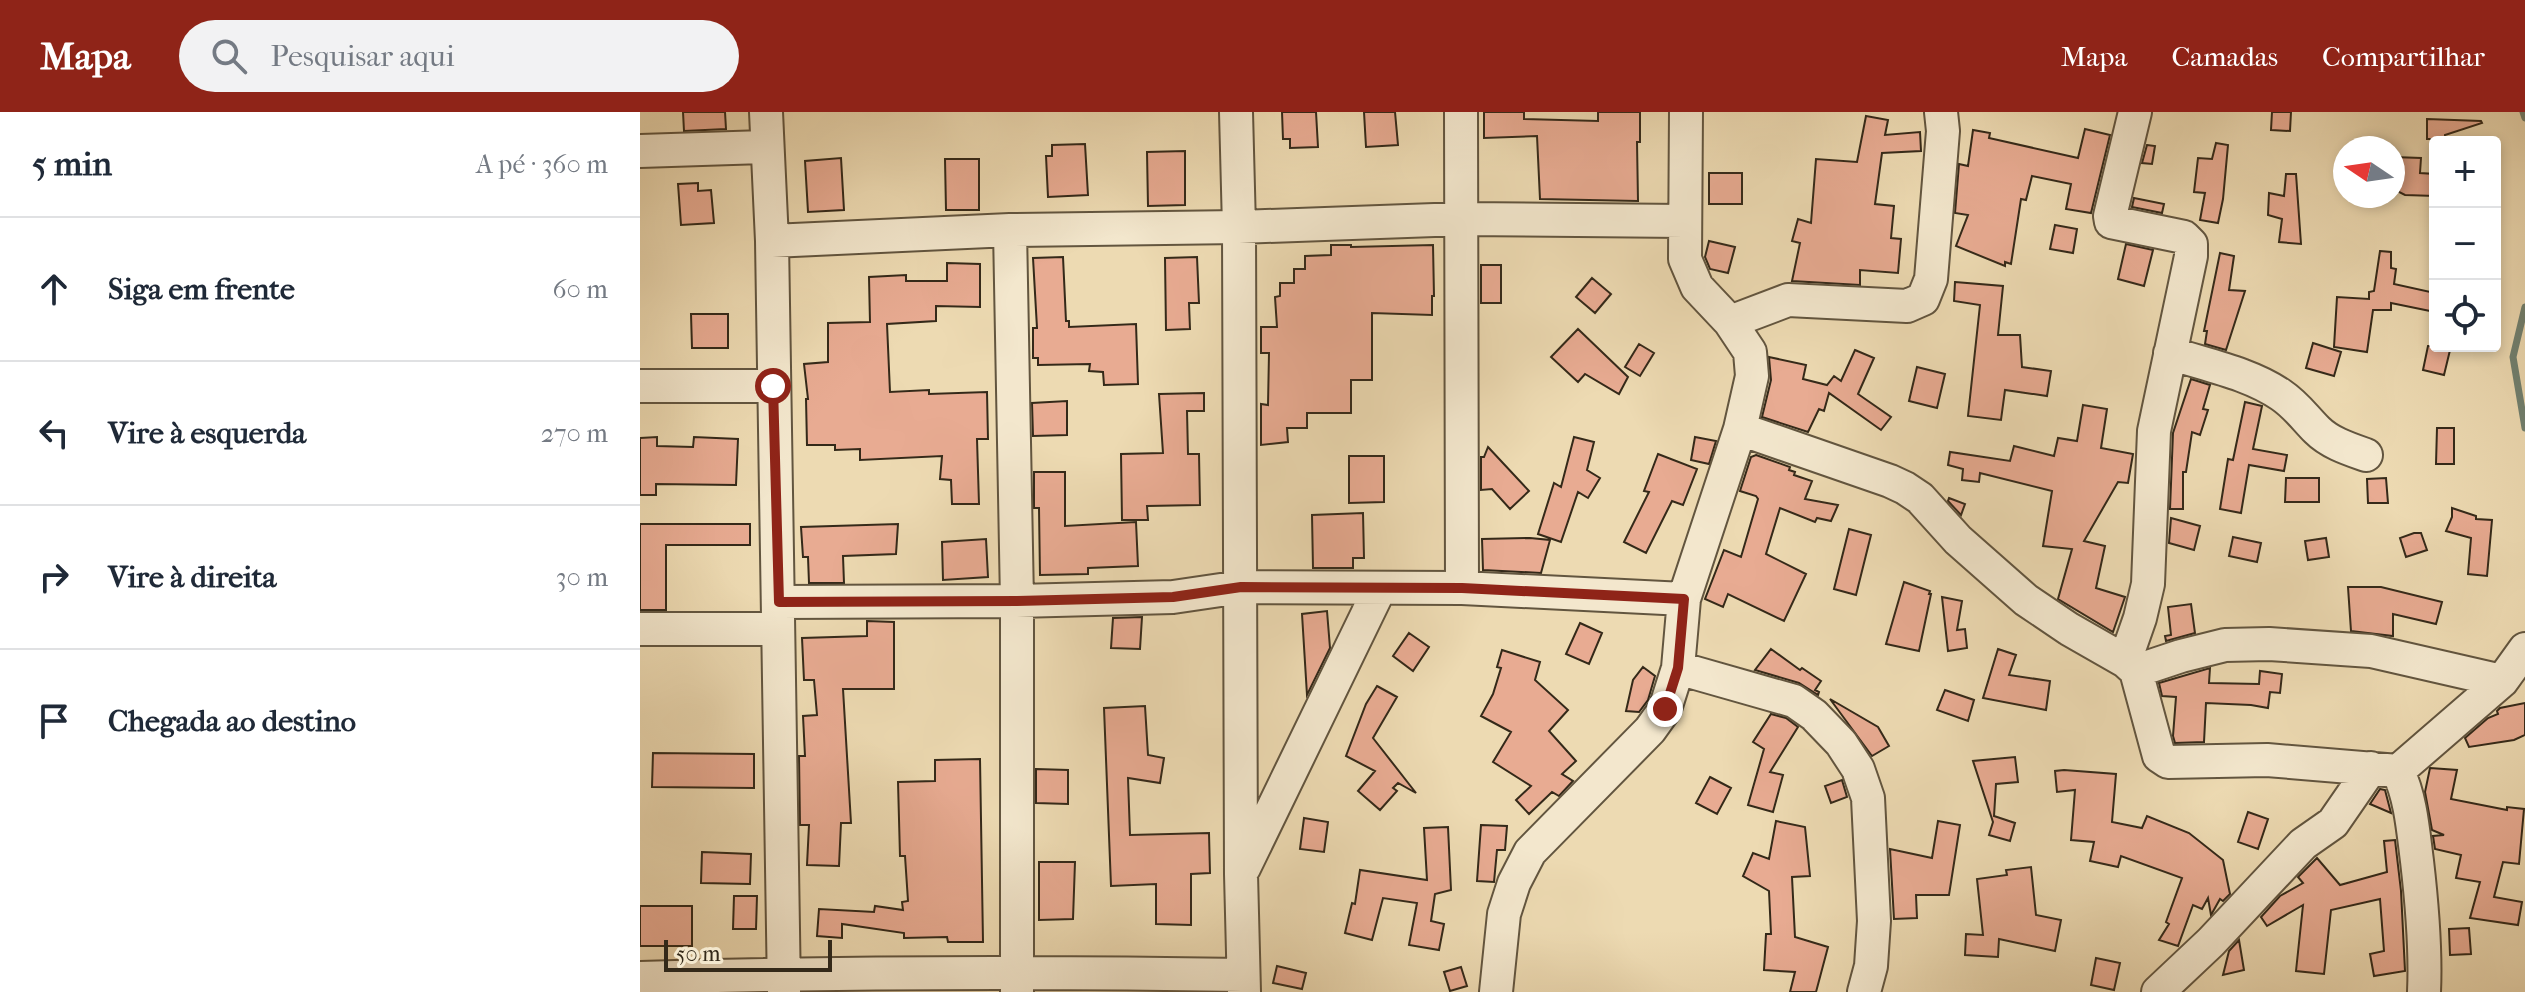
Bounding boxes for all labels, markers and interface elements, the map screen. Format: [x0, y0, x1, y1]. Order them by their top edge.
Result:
search box [179, 20, 739, 92]
text: Mapa [40, 34, 131, 79]
icon: search [207, 34, 251, 78]
text: Pesquisar aqui [271, 39, 455, 74]
text: Mapa [2061, 40, 2127, 73]
text: Camadas [2171, 40, 2278, 73]
text: Compartilhar [2322, 40, 2485, 73]
north arrow [2333, 136, 2405, 208]
map controls [2429, 136, 2501, 352]
button: + [2429, 136, 2501, 208]
text: 5 min [32, 144, 112, 184]
text: A pé · 360 m [476, 149, 608, 180]
button: − [2429, 208, 2501, 280]
icon: ahead [32, 267, 76, 311]
text: Siga em frente [108, 272, 295, 307]
text: 60 m [552, 274, 608, 305]
button: locate [2429, 280, 2501, 352]
route start [755, 368, 791, 404]
icon: left [32, 411, 76, 455]
text: Vire à esquerda [108, 416, 306, 451]
text: 270 m [541, 418, 608, 449]
icon: right [32, 555, 76, 599]
text: Vire à direita [108, 560, 276, 595]
text: 30 m [556, 562, 608, 593]
route end [1647, 691, 1683, 727]
icon: arrive [32, 699, 76, 743]
text: Chegada ao destino [108, 704, 356, 739]
scale bar [664, 936, 832, 972]
text: 50 m [676, 941, 721, 967]

